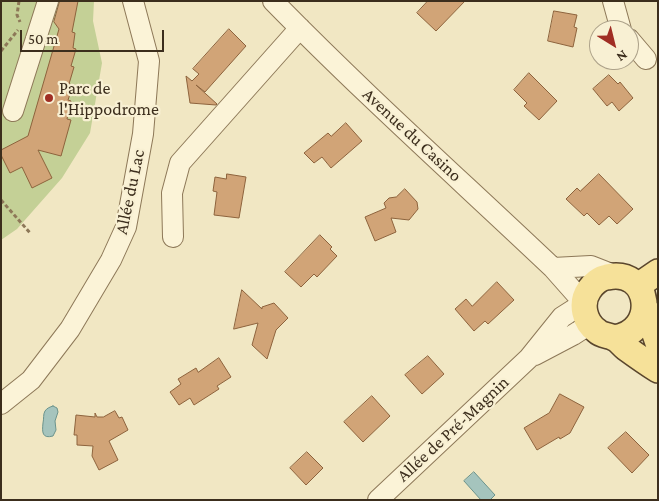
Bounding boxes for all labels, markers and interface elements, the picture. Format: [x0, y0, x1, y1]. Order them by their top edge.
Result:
scale bar [22, 20, 166, 52]
north arrow [589, 20, 639, 70]
text: 50 m [28, 31, 58, 47]
text: N [614, 47, 631, 66]
place label: Parc de l'Hippodrome [59, 77, 159, 120]
street label: Avenue du Casino [358, 83, 466, 187]
marker: Parc de l'Hippodrome [43, 92, 55, 104]
street label: Allée du Lac [110, 148, 150, 236]
street label: Allée de Pré-Magnin [392, 372, 514, 486]

